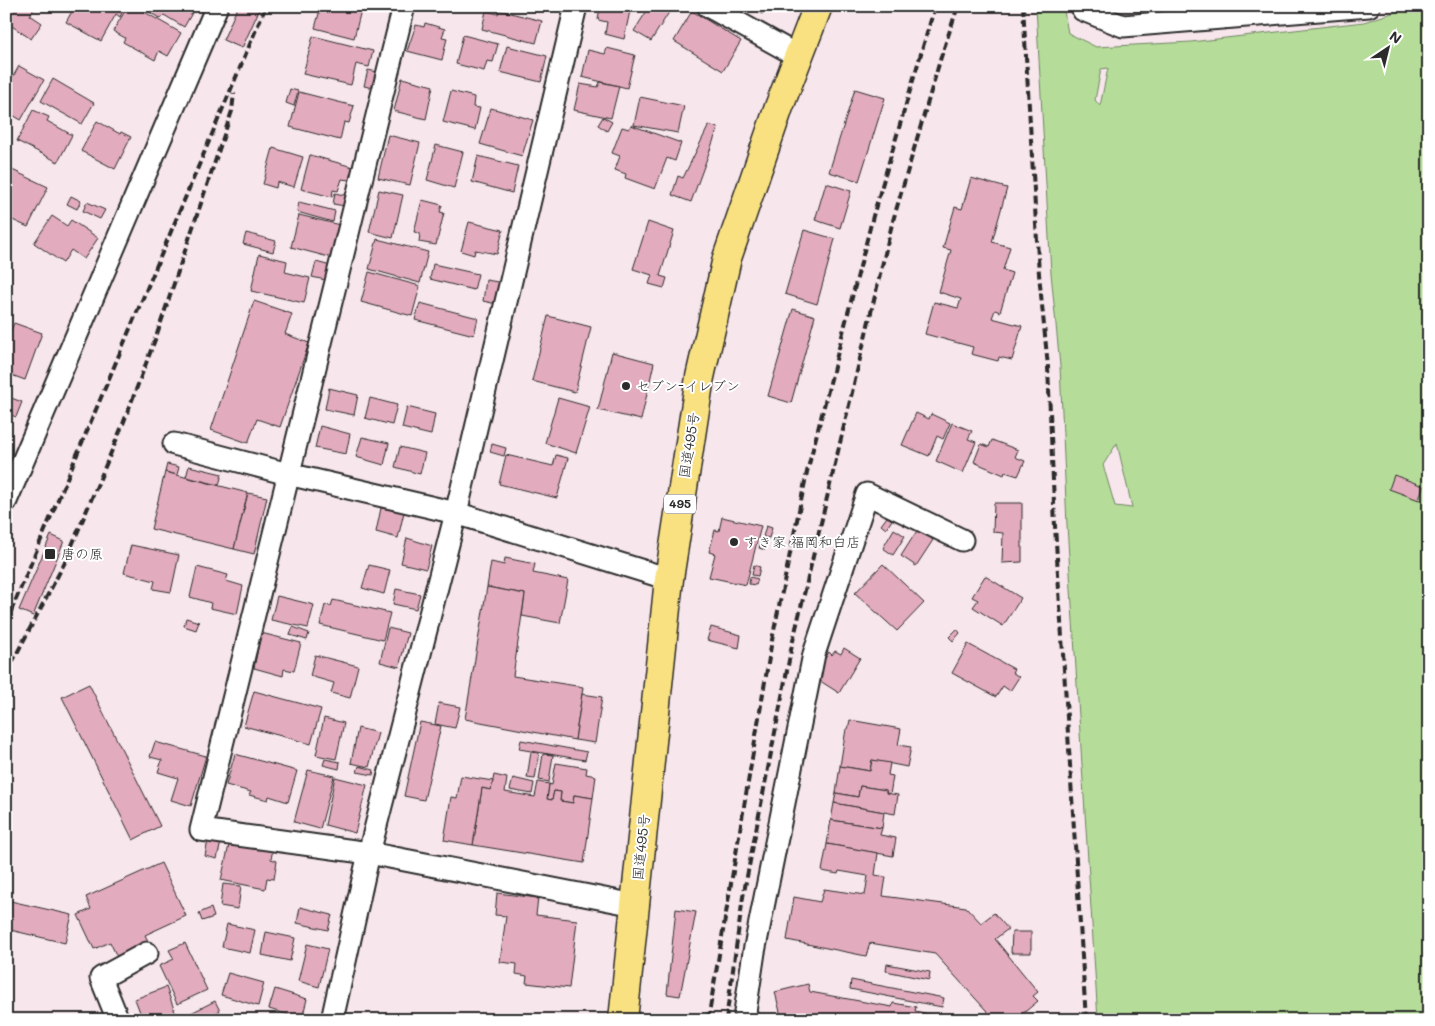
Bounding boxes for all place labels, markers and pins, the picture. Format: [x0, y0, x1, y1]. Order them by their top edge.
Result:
place label: セブン-イレブン [636, 376, 740, 395]
marker: セブン-イレブン [620, 380, 632, 392]
place label: すき家 福岡和白店 [744, 532, 860, 551]
marker: すき家 福岡和白店 [728, 536, 740, 548]
place label: 唐の原 [61, 544, 103, 563]
marker: 唐の原 [43, 547, 57, 561]

